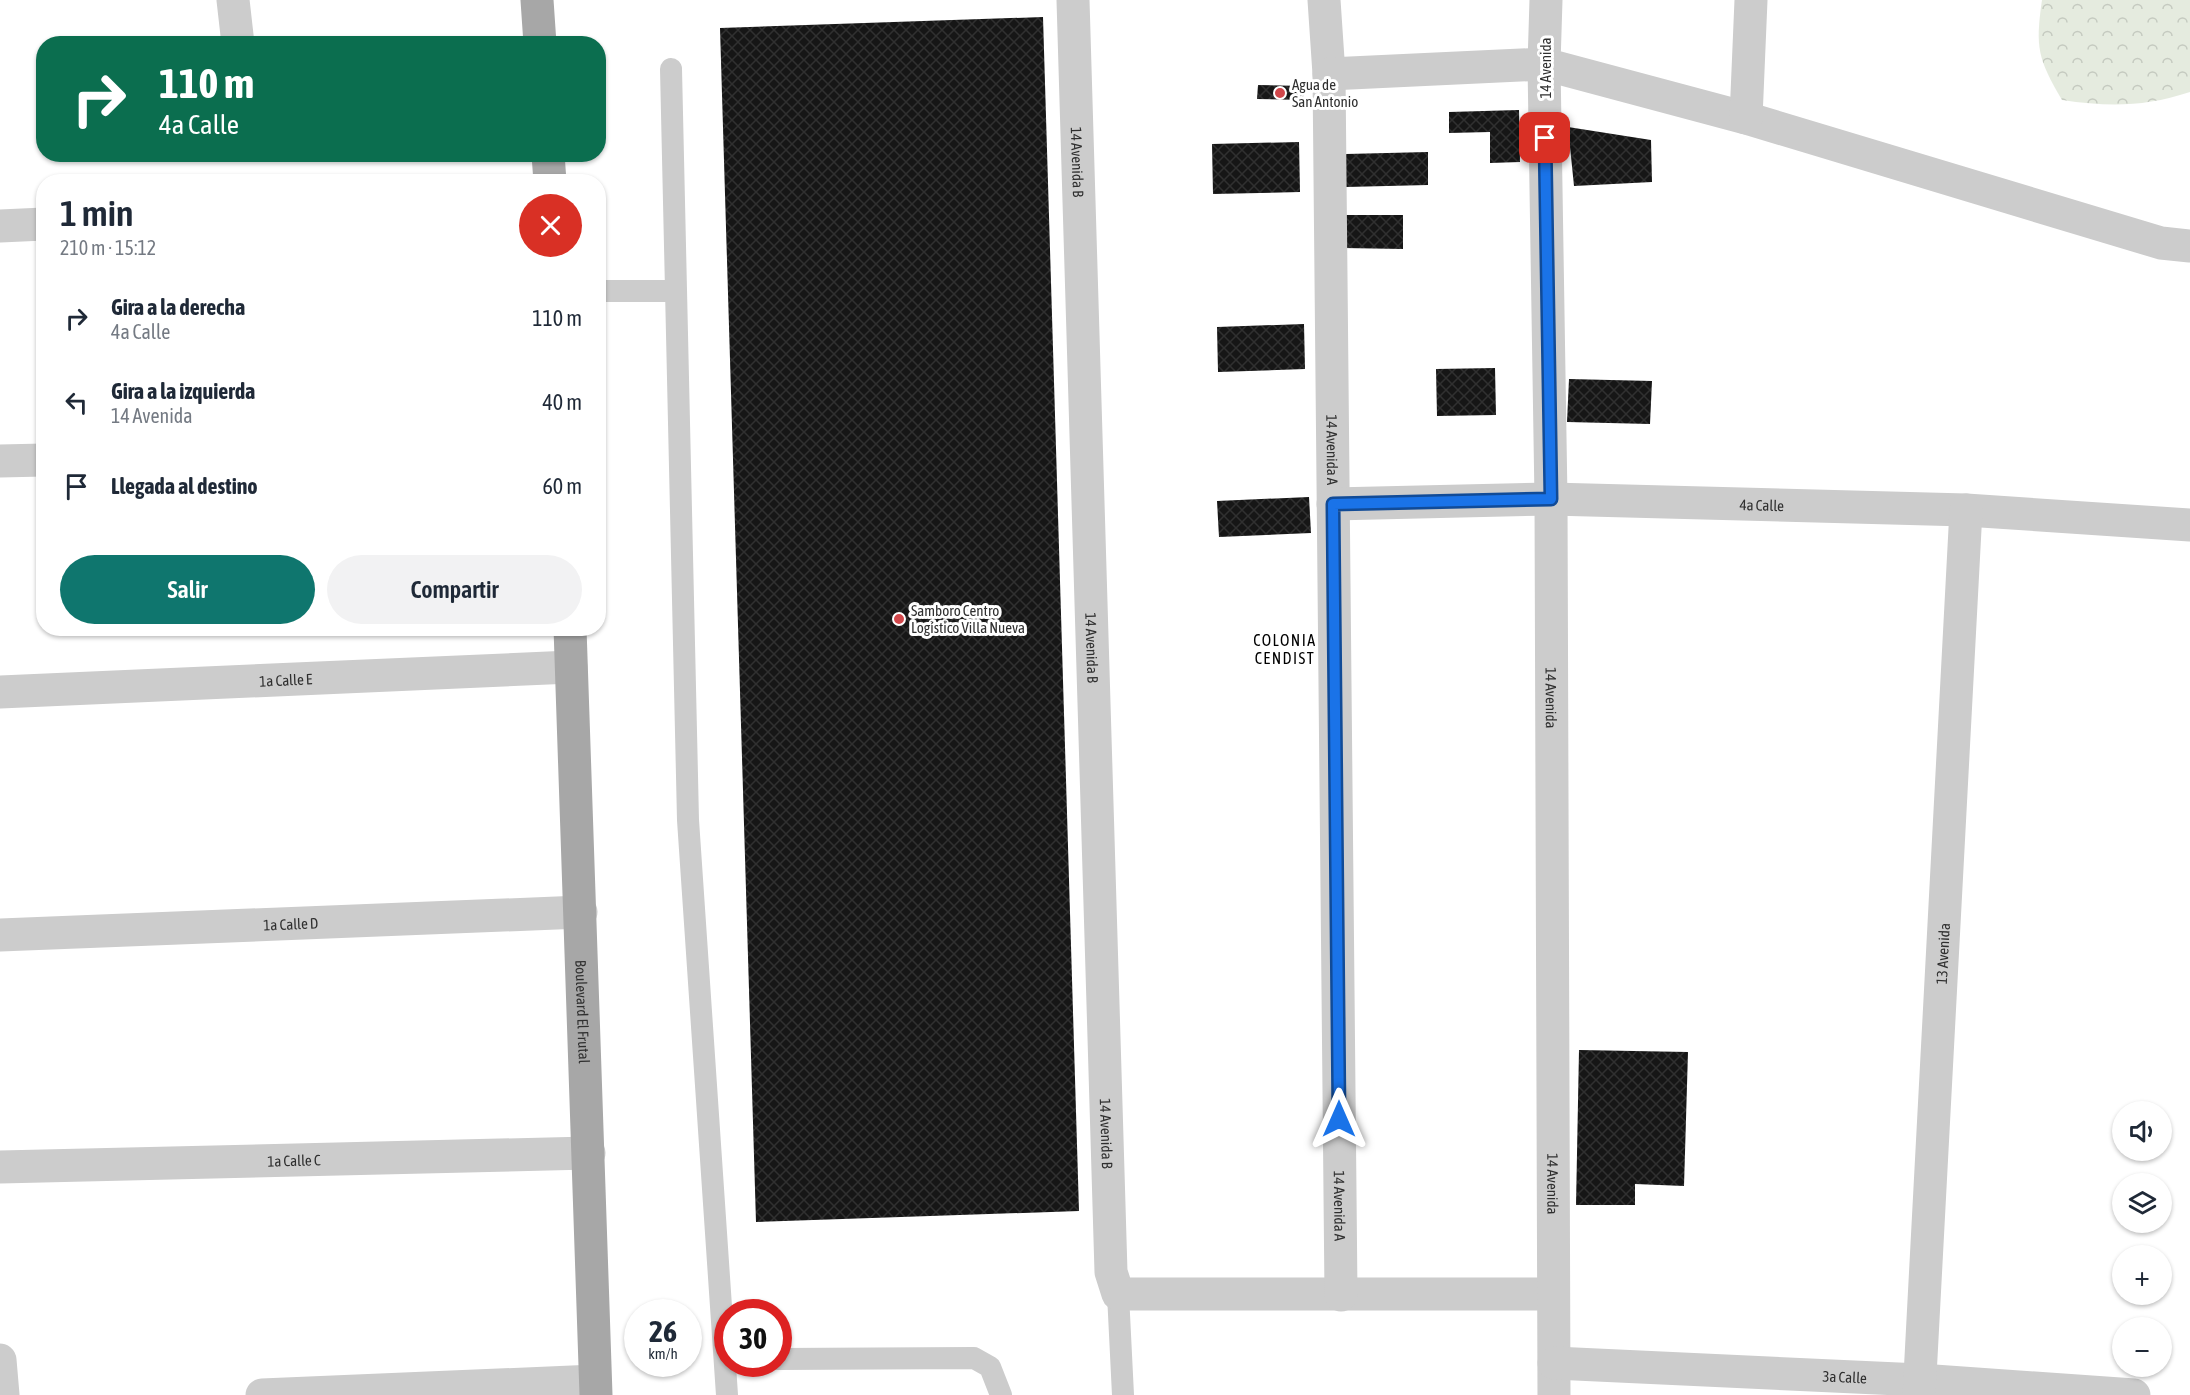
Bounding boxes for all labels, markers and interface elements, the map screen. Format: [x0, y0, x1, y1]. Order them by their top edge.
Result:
street label: 14 Avenida [1537, 37, 1554, 99]
text: 110 m [159, 59, 254, 107]
icon: right [60, 60, 138, 138]
place label: Agua de San Antonio [1292, 76, 1358, 110]
marker: Agua de San Antonio [1273, 86, 1287, 100]
text: 4a Calle [159, 109, 239, 140]
pin [1519, 112, 1570, 163]
icon: arrive [1528, 121, 1561, 154]
street label: 14 Avenida B [1068, 126, 1087, 197]
text: 1 min [60, 192, 134, 234]
button: close [519, 194, 582, 257]
text: 210 m · 15:12 [60, 236, 156, 259]
text: Gira a la derecha [111, 294, 245, 320]
icon: right [60, 302, 93, 335]
text: 110 m [532, 305, 582, 331]
text: 4a Calle [111, 320, 170, 343]
text: Gira a la izquierda [111, 378, 255, 404]
icon: left [60, 386, 93, 419]
text: 40 m [542, 389, 582, 415]
text: 14 Avenida [111, 404, 193, 427]
street label: 14 Avenida A [1324, 414, 1342, 486]
icon: arrive [60, 470, 93, 503]
text: Llegada al destino [111, 473, 258, 499]
text: 60 m [542, 473, 582, 499]
street label: 4a Calle [1739, 496, 1785, 514]
button: Salir [60, 555, 315, 624]
button: Compartir [327, 555, 582, 624]
place label: Samboro Centro Logístico Villa Nueva [911, 602, 1025, 636]
marker: Samboro Centro Logístico Villa Nueva [892, 612, 906, 626]
street label: 14 Avenida B [1083, 612, 1102, 683]
district label: COLONIA CENDIST [1253, 631, 1317, 667]
street label: 14 Avenida [1543, 667, 1560, 729]
street label: 1a Calle E [259, 670, 313, 689]
street label: 1a Calle D [263, 914, 319, 933]
street label: 13 Avenida [1932, 923, 1953, 985]
street label: Boulevard El Frutal [573, 960, 593, 1064]
position arrow [1307, 1087, 1371, 1151]
street label: 14 Avenida B [1097, 1098, 1116, 1169]
map controls [2112, 1101, 2172, 1377]
button: sound [2112, 1101, 2172, 1161]
street label: 1a Calle C [267, 1151, 321, 1169]
street label: 14 Avenida [1545, 1153, 1562, 1215]
street label: 14 Avenida A [1331, 1170, 1349, 1242]
button: layers [2112, 1173, 2172, 1233]
button: + [2112, 1245, 2172, 1305]
speed limit sign: 30 [714, 1299, 792, 1377]
text: 26 [649, 1314, 677, 1348]
button: − [2112, 1317, 2172, 1377]
text: km/h [648, 1345, 678, 1362]
street label: 3a Calle [1822, 1367, 1867, 1386]

